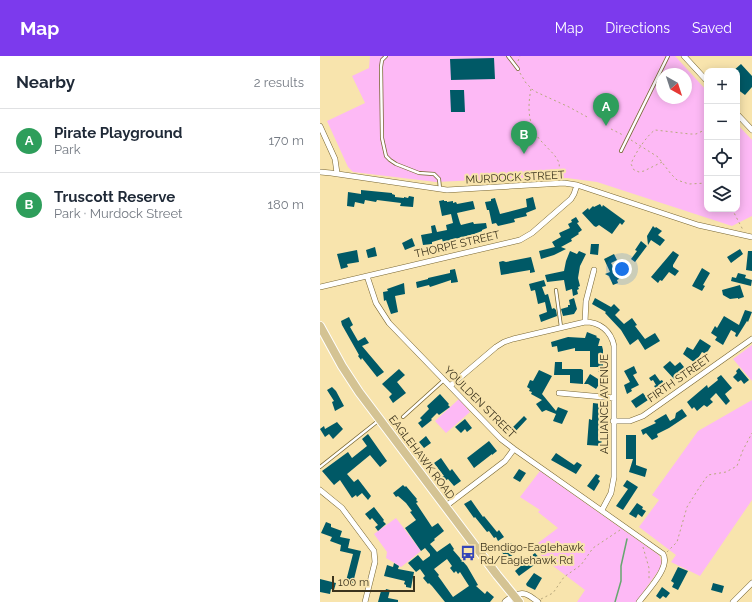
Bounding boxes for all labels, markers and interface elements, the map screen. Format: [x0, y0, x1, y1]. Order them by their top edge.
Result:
text: Map [20, 17, 59, 39]
text: Map [555, 20, 583, 36]
text: Directions [605, 20, 670, 36]
text: Saved [692, 20, 732, 36]
north arrow [656, 68, 692, 104]
map controls [704, 68, 740, 212]
button: + [704, 68, 740, 104]
text: Nearby [16, 72, 75, 92]
text: 2 results [254, 75, 304, 90]
pin: A [593, 93, 619, 126]
button: − [704, 104, 740, 140]
pin: B [511, 121, 537, 154]
text: Pirate Playground [54, 124, 182, 142]
text: A [25, 133, 33, 148]
text: 170 m [268, 133, 304, 148]
button: locate [704, 140, 740, 176]
text: Park [54, 142, 81, 157]
street label: MURDOCK STREET [465, 168, 565, 187]
button: layers [704, 176, 740, 212]
text: Truscott Reserve [54, 188, 175, 206]
text: B [25, 197, 33, 212]
text: 180 m [268, 197, 304, 212]
text: Park · Murdock Street [54, 206, 182, 221]
street label: THORPE STREET [413, 228, 501, 261]
your location [612, 259, 632, 279]
street label: FIRTH STREET [645, 352, 714, 405]
street label: ALLIANCE AVENUE [598, 354, 611, 454]
street label: YOULDEN STREET [441, 364, 518, 441]
street label: EAGLEHAWK ROAD [386, 413, 457, 502]
place label: Bendigo-Eaglehawk Rd/Eaglehawk Rd [480, 541, 584, 567]
bus stop icon: Bendigo-Eaglehawk Rd/Eaglehawk Rd [459, 544, 477, 562]
scale bar [332, 574, 415, 593]
text: 100 m [338, 576, 369, 589]

